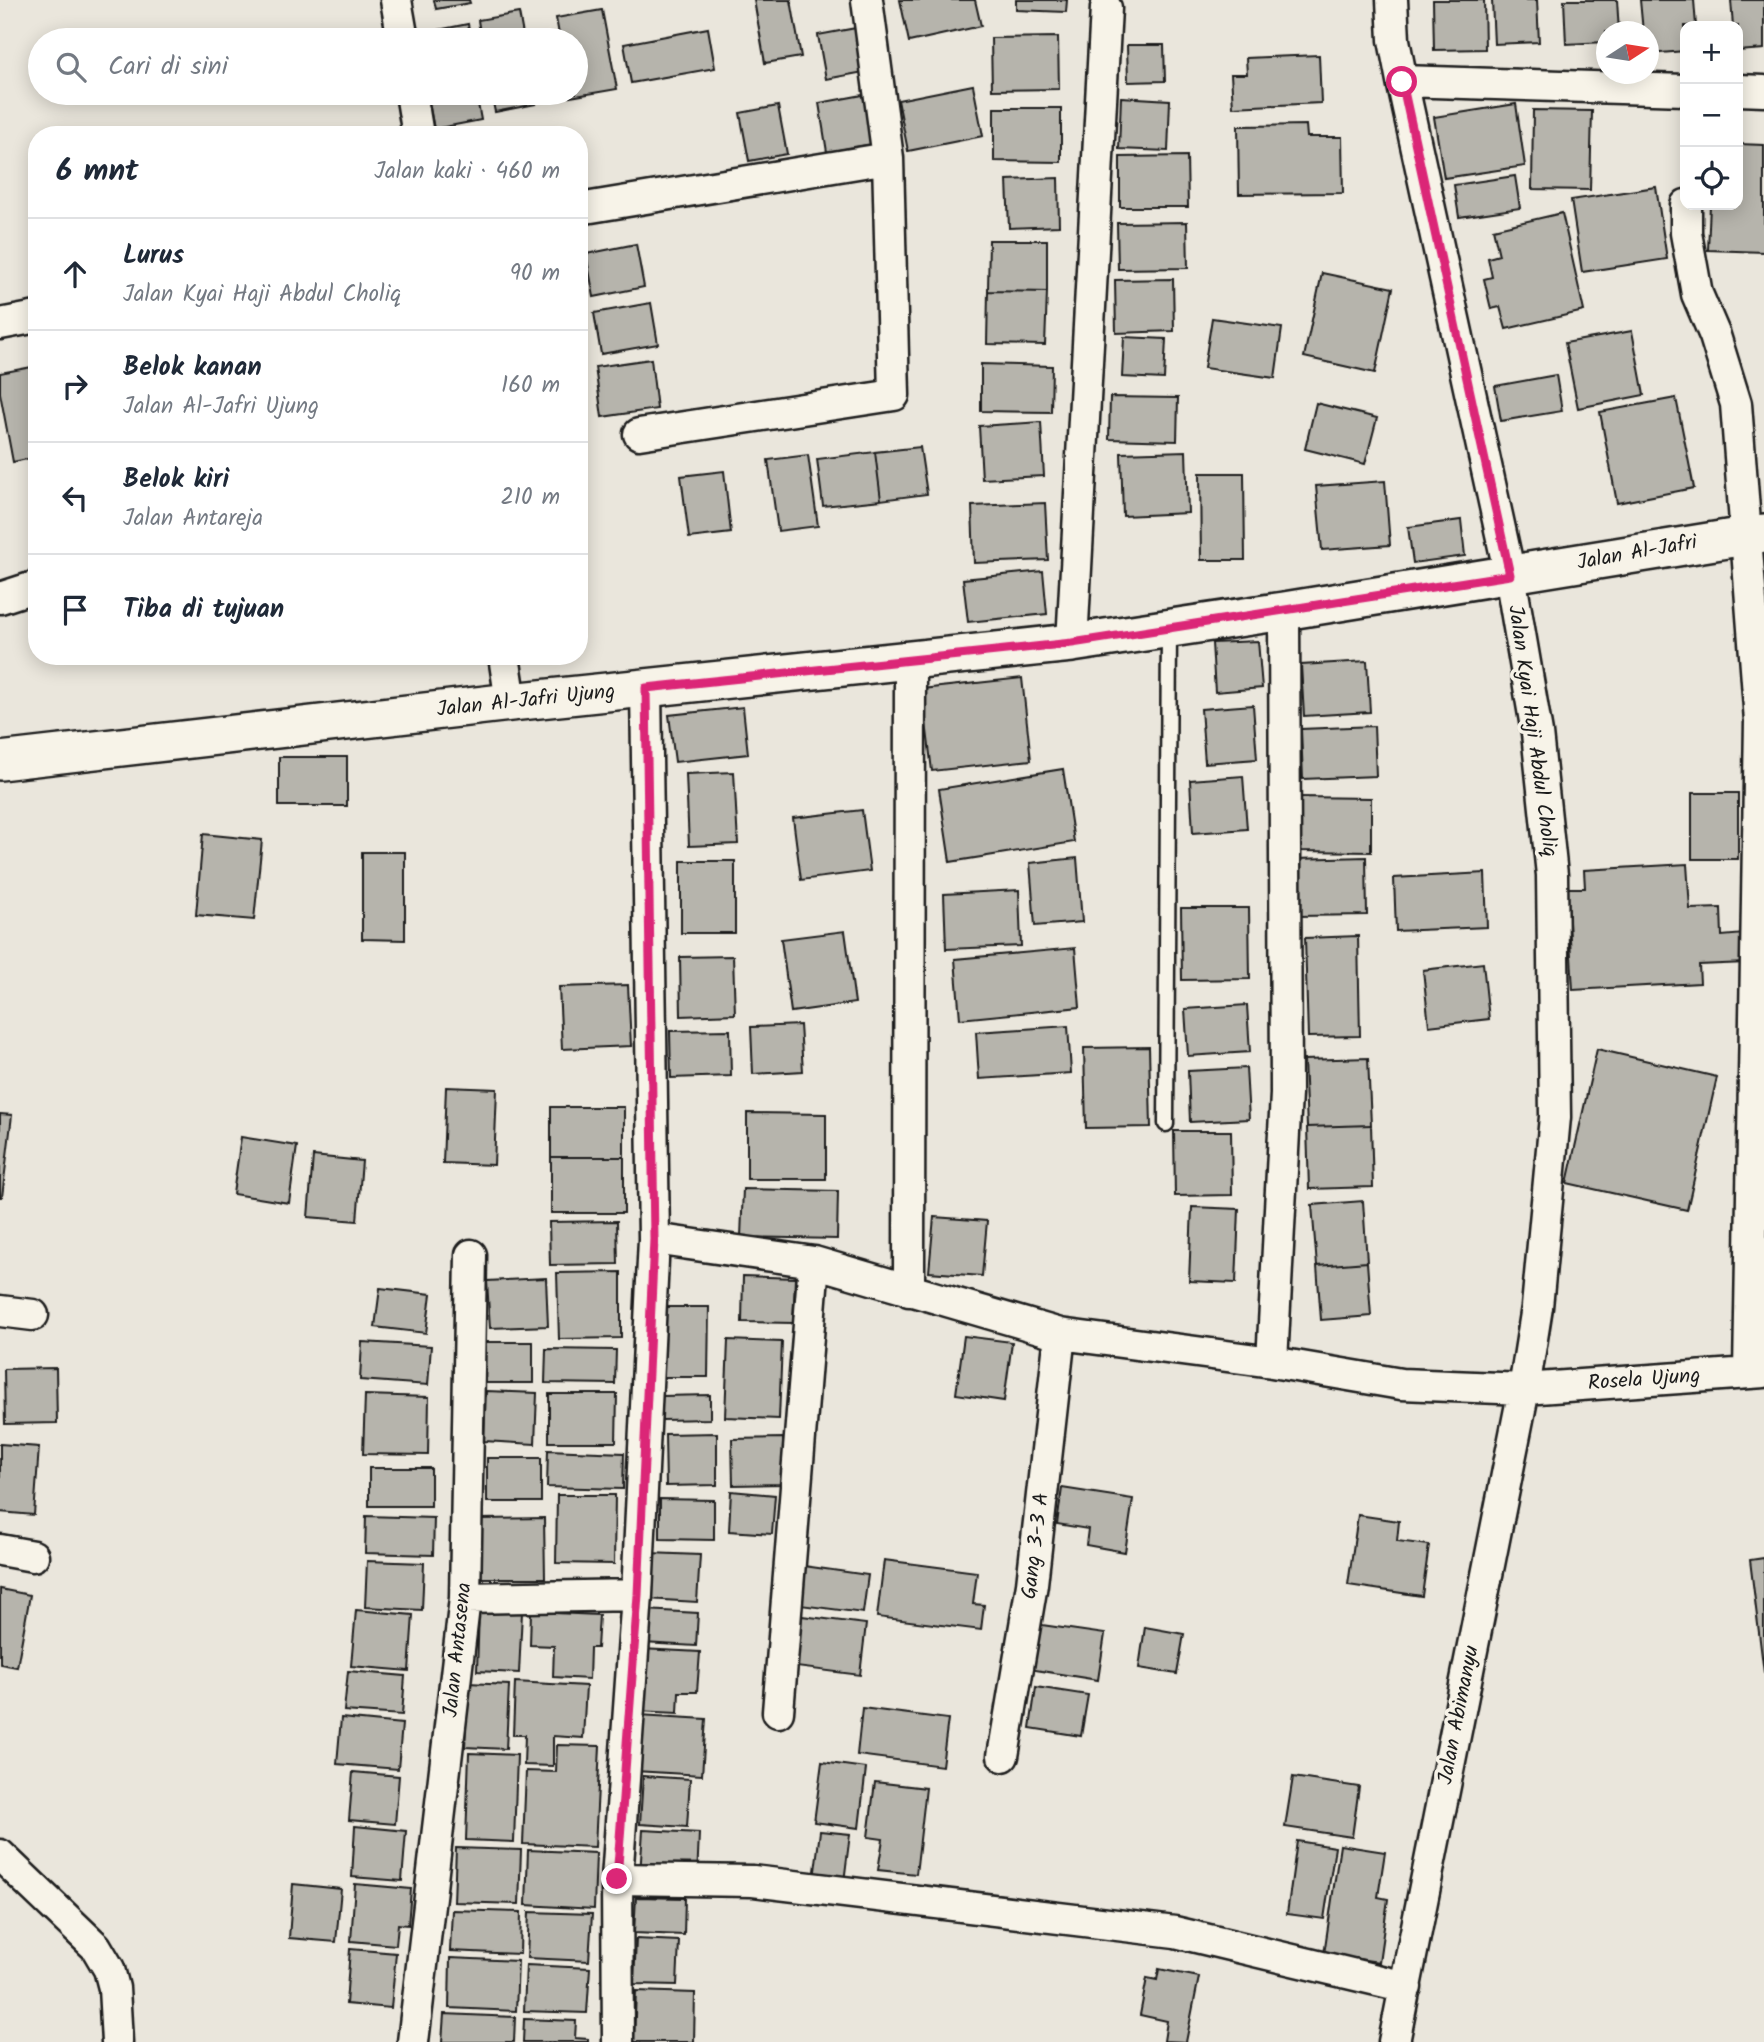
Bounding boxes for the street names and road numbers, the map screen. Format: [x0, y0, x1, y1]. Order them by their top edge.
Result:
street label: Jalan Al-Jafri [1574, 526, 1701, 580]
street label: Jalan Kyai Haji Abdul Choliq [1498, 603, 1566, 859]
street label: Jalan Al-Jafri Ujung [435, 675, 617, 727]
street label: Rosela Ujung [1587, 1360, 1701, 1400]
street label: Gang 3-3 A [1013, 1491, 1059, 1601]
street label: Jalan Antasena [434, 1581, 482, 1719]
street label: Jalan Abimanyu [1429, 1643, 1489, 1787]

